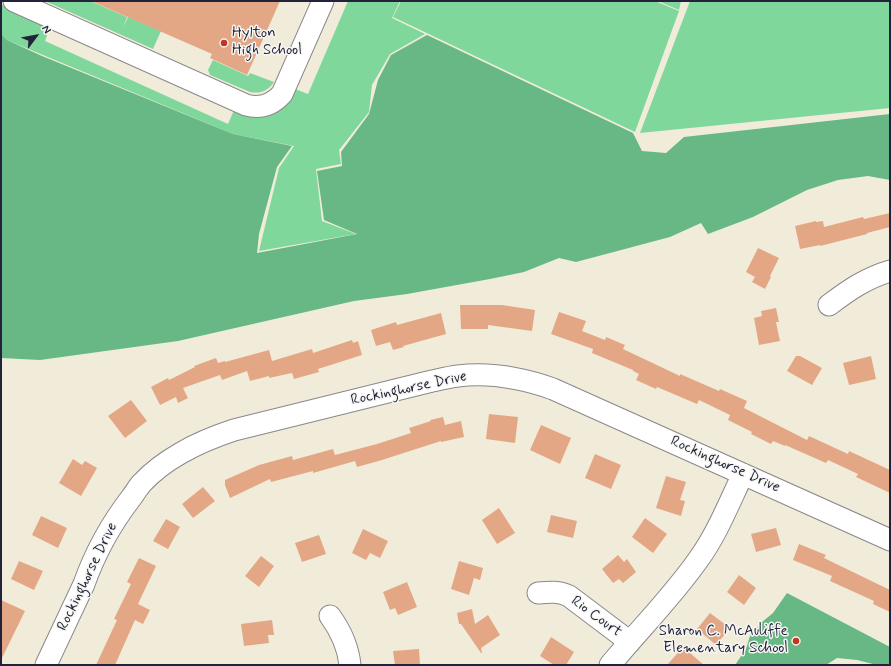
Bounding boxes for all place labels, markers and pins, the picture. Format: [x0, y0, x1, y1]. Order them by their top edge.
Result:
place label: Hylton High School [232, 25, 302, 60]
marker: Hylton High School [219, 38, 229, 48]
place label: Sharon C. McAuliffe Elementary School [659, 623, 788, 658]
marker: Sharon C. McAuliffe Elementary School [791, 636, 801, 646]

